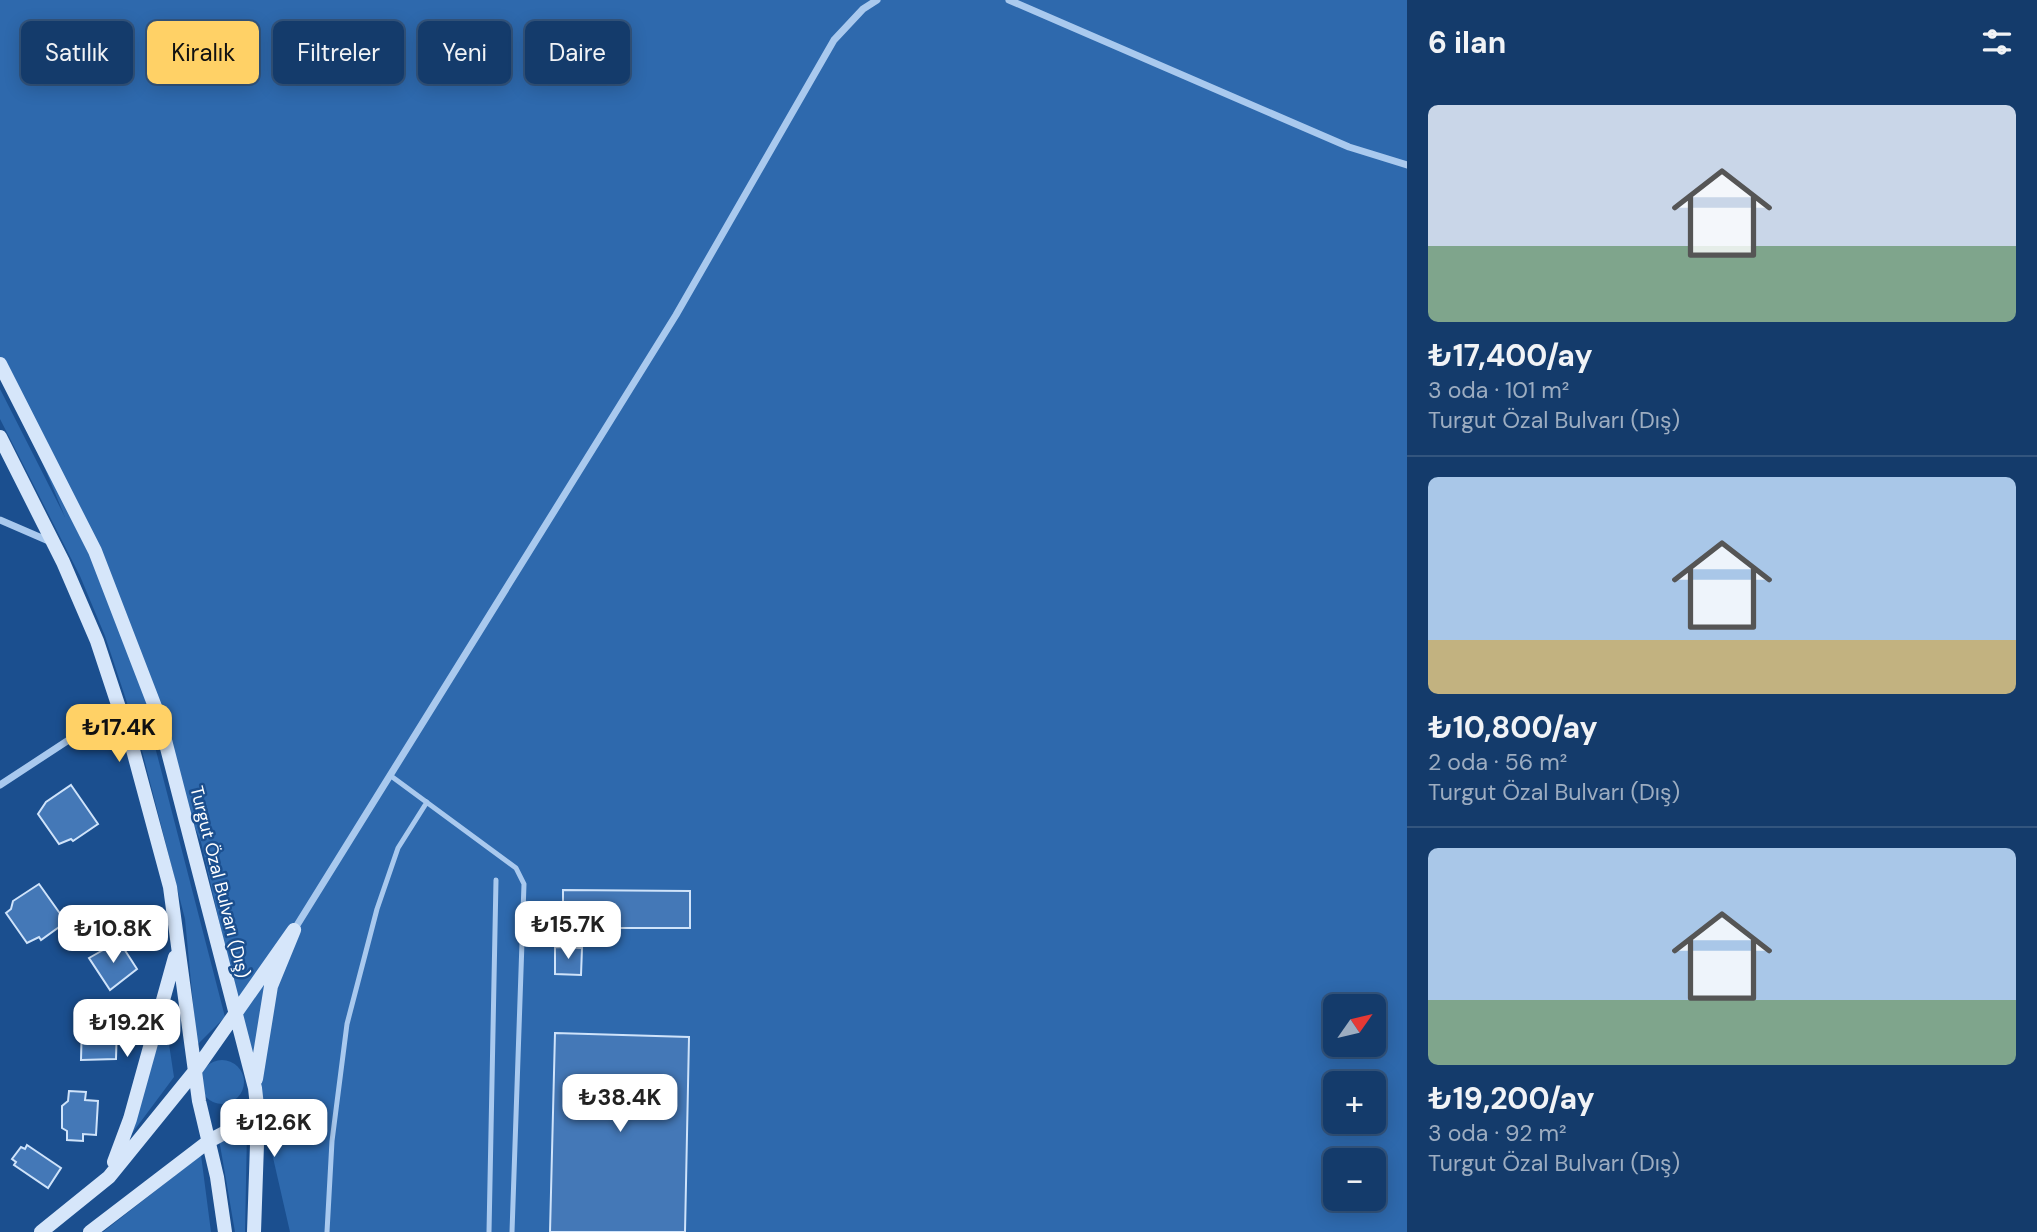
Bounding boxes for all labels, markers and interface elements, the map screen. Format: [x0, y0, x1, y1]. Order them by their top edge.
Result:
chip: Satılık [21, 21, 133, 84]
chip: Kiralık [147, 21, 259, 84]
chip: Filtreler [273, 21, 404, 84]
chip: Yeni [418, 21, 511, 84]
chip: Daire [525, 21, 630, 84]
text: 6 ilan [1428, 23, 1506, 62]
icon: filters [1978, 23, 2016, 61]
icon: home [1659, 150, 1785, 276]
text: ₺17,400/ay [1428, 336, 1593, 375]
text: 3 oda · 101 m² [1428, 375, 1569, 405]
text: Turgut Özal Bulvarı (Dış) [1428, 405, 1680, 435]
icon: home [1659, 522, 1785, 648]
pin: ₺17.4K [62, 704, 176, 764]
text: ₺10,800/ay [1428, 708, 1598, 747]
text: ₺17.4K [82, 712, 156, 742]
text: 2 oda · 56 m² [1428, 747, 1567, 777]
text: Turgut Özal Bulvarı (Dış) [1428, 777, 1680, 807]
street label: Turgut Özal Bulvarı (Dış) [185, 783, 255, 981]
icon: home [1659, 893, 1785, 1019]
pin: ₺15.7K [511, 902, 625, 961]
pin: ₺10.8K [56, 906, 170, 965]
text: ₺15.7K [531, 909, 605, 939]
text: ₺10.8K [74, 913, 152, 943]
north arrow [1323, 994, 1386, 1057]
map controls [1323, 994, 1386, 1211]
pin: ₺19.2K [70, 1000, 184, 1059]
text: ₺19.2K [89, 1007, 165, 1037]
button: + [1323, 1071, 1386, 1134]
pin: ₺38.4K [563, 1074, 677, 1134]
text: ₺19,200/ay [1428, 1079, 1595, 1118]
text: ₺38.4K [578, 1082, 662, 1112]
pin: ₺12.6K [217, 1100, 331, 1159]
text: ₺12.6K [236, 1107, 312, 1137]
text: 3 oda · 92 m² [1428, 1118, 1567, 1148]
button: − [1323, 1148, 1386, 1211]
text: Turgut Özal Bulvarı (Dış) [1428, 1148, 1680, 1178]

